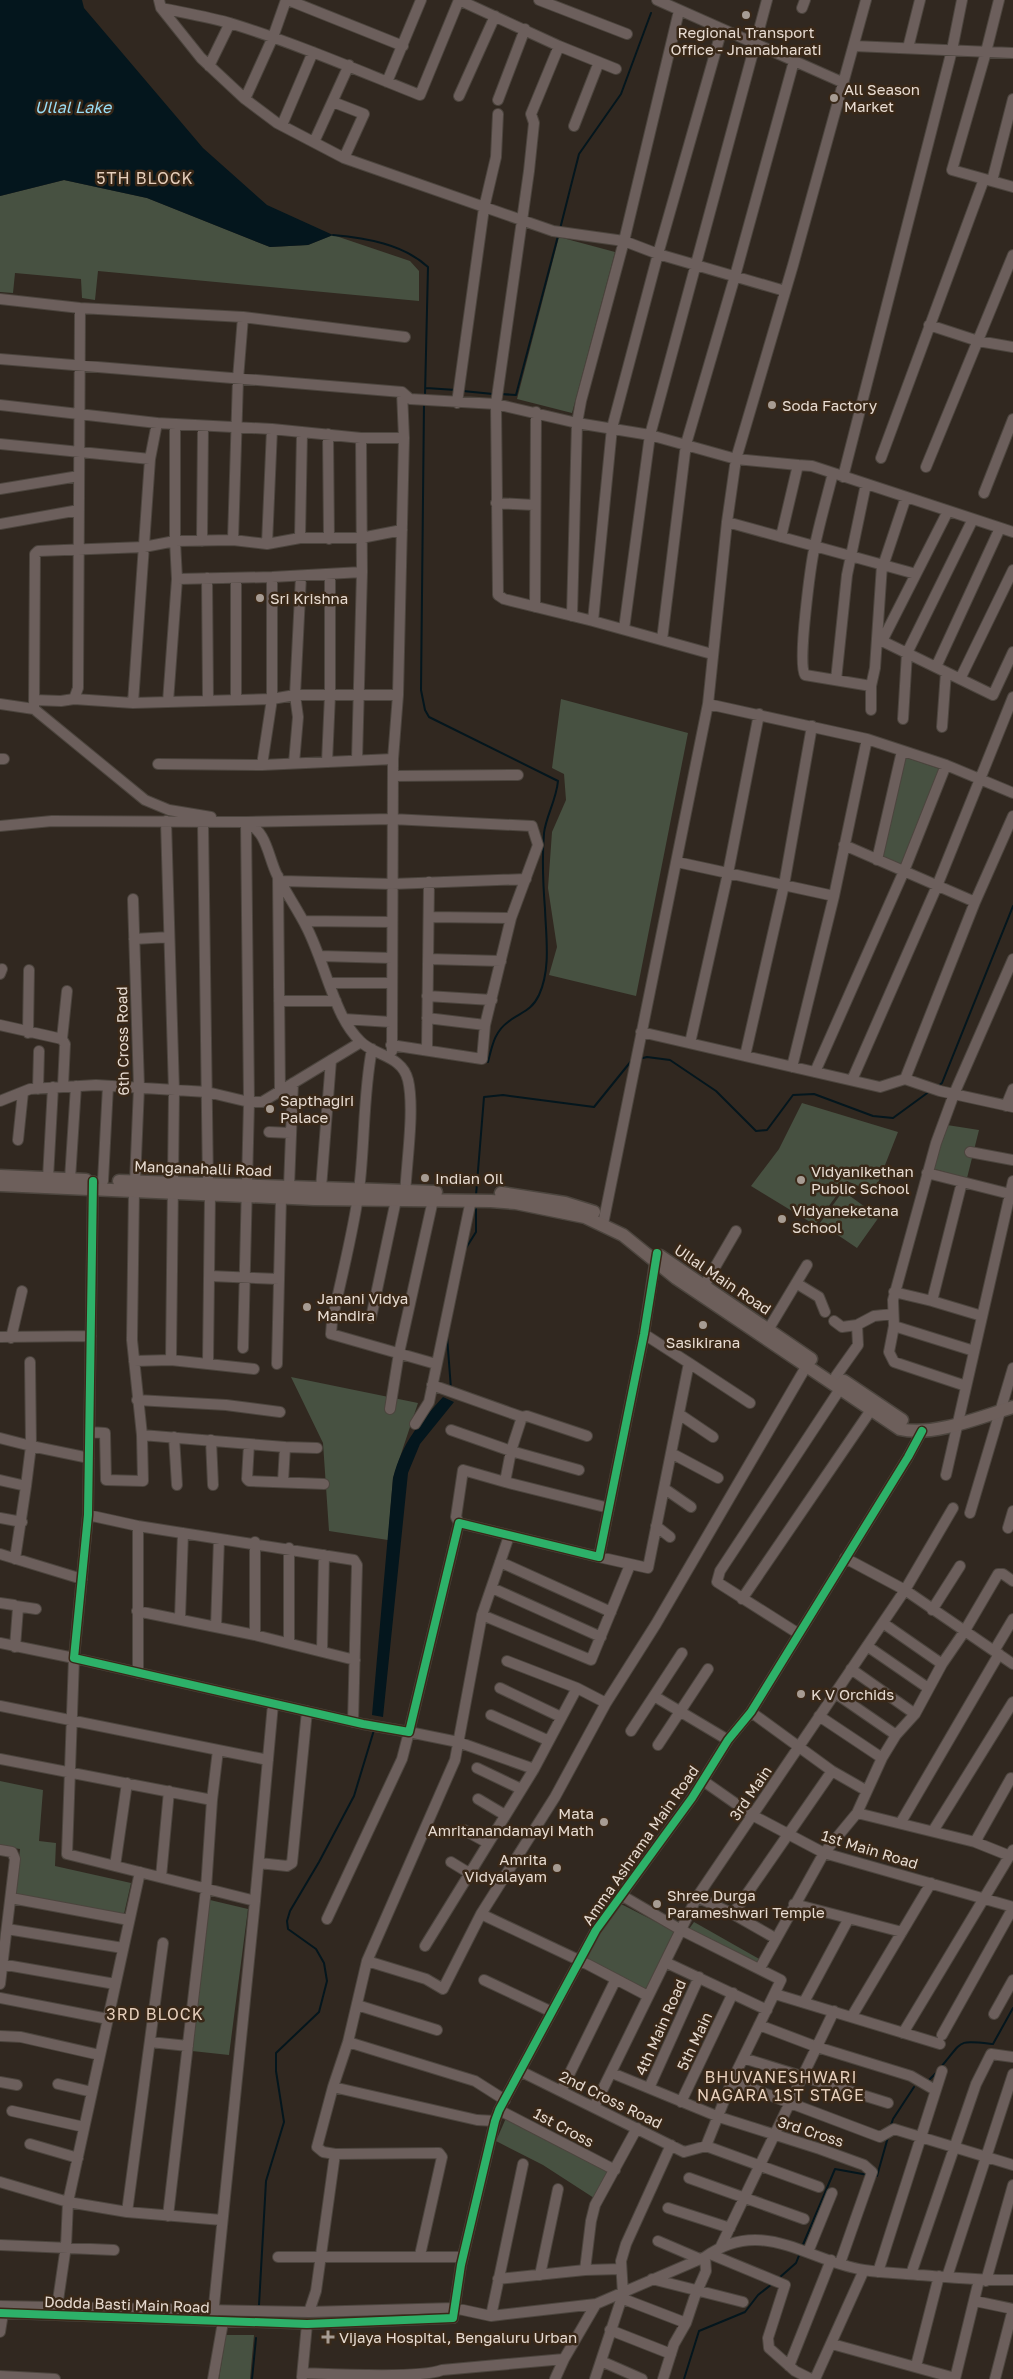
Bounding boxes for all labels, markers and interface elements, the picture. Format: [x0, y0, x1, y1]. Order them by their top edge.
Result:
marker: Regional Transport Office - Jnanabharati [740, 9, 752, 21]
place label: Regional Transport Office - Jnanabharati [671, 23, 822, 58]
place label: All Season Market [844, 80, 920, 115]
marker: All Season Market [828, 92, 840, 104]
water label: Ullal Lake [35, 97, 113, 117]
district label: 5TH BLOCK [96, 168, 194, 188]
place label: Soda Factory [782, 396, 878, 414]
marker: Soda Factory [766, 399, 778, 411]
place label: Sri Krishna [270, 589, 348, 607]
marker: Sri Krishna [254, 592, 266, 604]
street label: 6th Cross Road [112, 986, 132, 1096]
place label: Sapthagiri Palace [280, 1091, 354, 1126]
marker: Sapthagiri Palace [264, 1103, 276, 1115]
street label: Manganahalli Road [134, 1157, 272, 1179]
place label: Vidyanikethan Public School [811, 1162, 914, 1197]
place label: Indian Oil [435, 1169, 504, 1187]
marker: Indian Oil [419, 1172, 431, 1184]
marker: Vidyanikethan Public School [795, 1174, 807, 1186]
place label: Vidyaneketana School [792, 1201, 899, 1236]
marker: Vidyaneketana School [776, 1213, 788, 1225]
street label: Ullal Main Road [671, 1240, 775, 1318]
place label: Janani Vidya Mandira [317, 1289, 408, 1324]
marker: Janani Vidya Mandira [301, 1301, 313, 1313]
marker: Sasikirana [697, 1319, 709, 1331]
place label: Sasikirana [666, 1333, 740, 1351]
place label: K V Orchids [811, 1685, 894, 1703]
marker: K V Orchids [795, 1688, 807, 1700]
street label: Amma Ashrama Main Road [578, 1762, 702, 1928]
street label: 3rd Main [725, 1762, 775, 1824]
place label: Mata Amritanandamayi Math [428, 1804, 594, 1839]
marker: Mata Amritanandamayi Math [598, 1816, 610, 1828]
street label: 1st Main Road [820, 1826, 920, 1872]
place label: Amrita Vidyalayam [465, 1850, 547, 1885]
marker: Amrita Vidyalayam [551, 1862, 563, 1874]
place label: Shree Durga Parameshwari Temple [667, 1886, 825, 1921]
marker: Shree Durga Parameshwari Temple [651, 1898, 663, 1910]
street label: 4th Main Road [631, 1976, 689, 2078]
district label: 3RD BLOCK [106, 2004, 204, 2024]
street label: 5th Main [673, 2009, 715, 2073]
street label: 2nd Cross Road [557, 2066, 665, 2132]
district label: BHUVANESHWARI NAGARA 1ST STAGE [697, 2067, 865, 2105]
street label: 1st Cross [531, 2104, 597, 2150]
street label: 3rd Cross [776, 2112, 846, 2150]
street label: Dodda Basti Main Road [44, 2292, 210, 2316]
place label: Vijaya Hospital, Bengaluru Urban [339, 2328, 577, 2346]
marker: Vijaya Hospital, Bengaluru Urban [321, 2330, 335, 2344]

